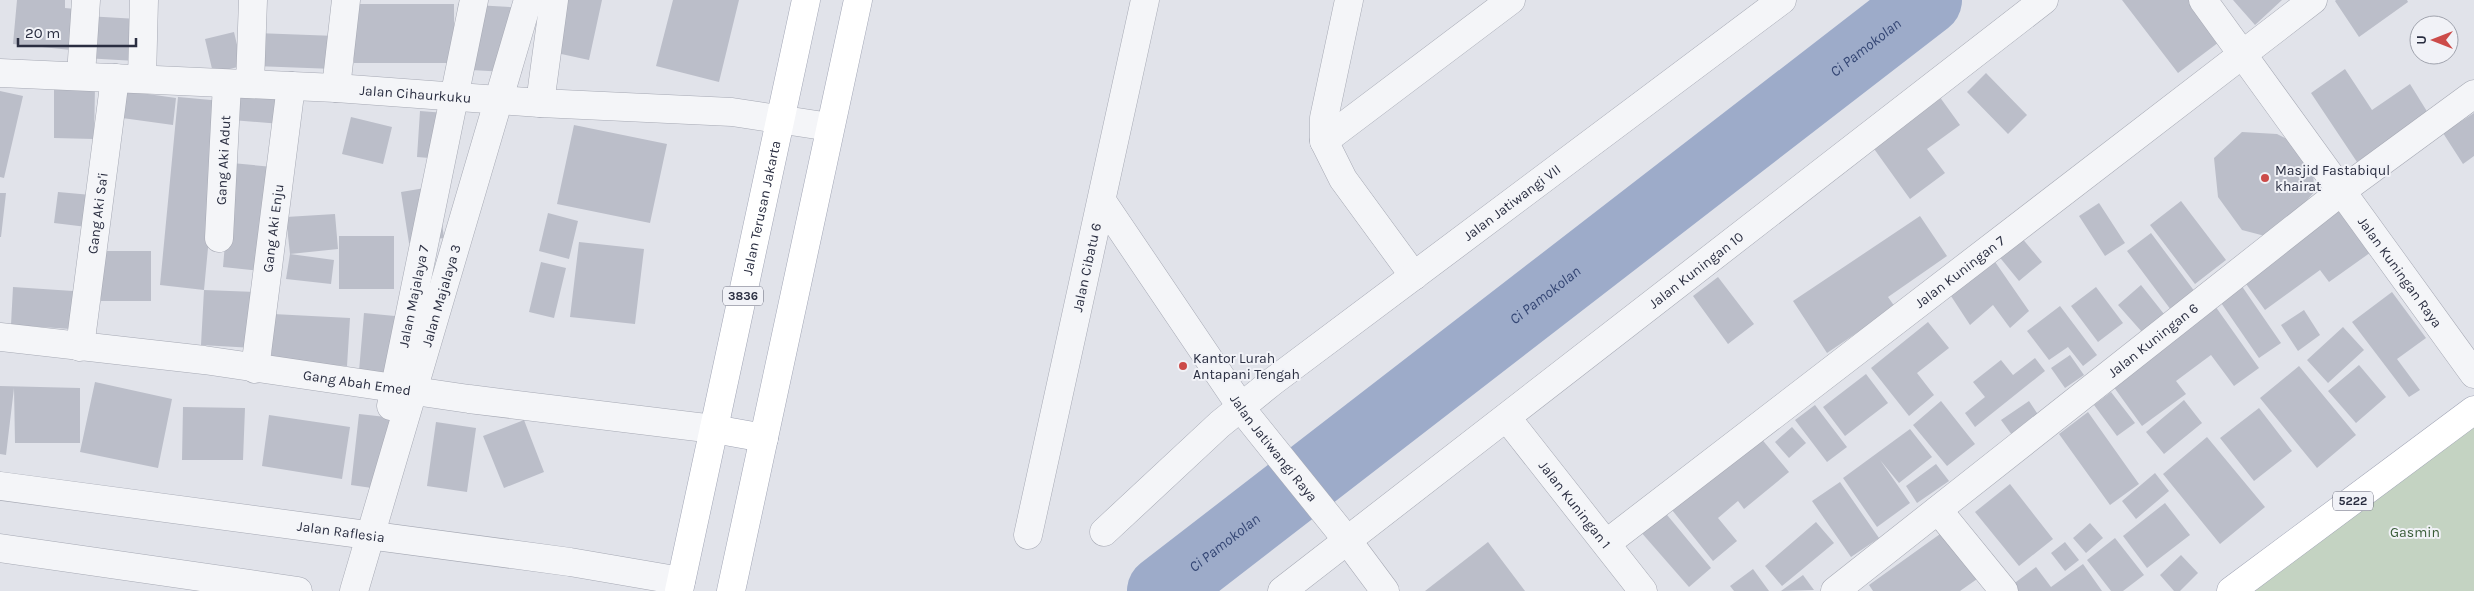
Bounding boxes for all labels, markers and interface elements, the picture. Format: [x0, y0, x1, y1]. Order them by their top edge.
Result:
water label: Ci Pamokolan [1826, 14, 1905, 81]
scale bar [18, 15, 135, 47]
north arrow [2409, 15, 2459, 65]
text: 20 m [25, 24, 60, 42]
text: U [2413, 35, 2430, 45]
street label: Jalan Cihaurkuku [359, 81, 472, 106]
street label: Gang Aki Adut [212, 115, 234, 205]
street label: Jalan Terusan Jakarta [739, 139, 784, 277]
street label: Jalan Jatiwangi VII [1460, 160, 1564, 244]
place label: Masjid Fastabiqul khairat [2275, 162, 2390, 195]
street label: Gang Aki Sa'i [84, 171, 111, 255]
marker: Masjid Fastabiqul khairat [2259, 172, 2271, 184]
street label: Gang Aki Enju [259, 183, 287, 273]
street label: Jalan Kuningan Raya [2354, 213, 2446, 331]
street label: Jalan Cibatu 6 [1069, 221, 1105, 313]
street label: Jalan Kuningan 10 [1645, 228, 1747, 312]
street label: Jalan Kuningan 7 [1911, 232, 2008, 312]
street label: Jalan Majalaya 3 [418, 242, 464, 349]
street label: Jalan Majalaya 7 [395, 243, 432, 349]
water label: Ci Pamokolan [1506, 262, 1584, 328]
road number: 3836 [723, 286, 763, 306]
street label: Jalan Kuningan 6 [2104, 299, 2201, 381]
place label: Kantor Lurah Antapani Tengah [1193, 350, 1300, 383]
marker: Kantor Lurah Antapani Tengah [1177, 360, 1189, 372]
street label: Gang Abah Emed [302, 366, 412, 399]
street label: Jalan Jatiwangi Raya [1227, 391, 1321, 505]
street label: Jalan Kuningan 1 [1535, 457, 1615, 552]
road number: 5222 [2333, 492, 2373, 511]
water label: Ci Pamokolan [1185, 510, 1264, 576]
street label: Jalan Raflesia [296, 517, 386, 546]
park label: Gasmin [2390, 524, 2440, 541]

